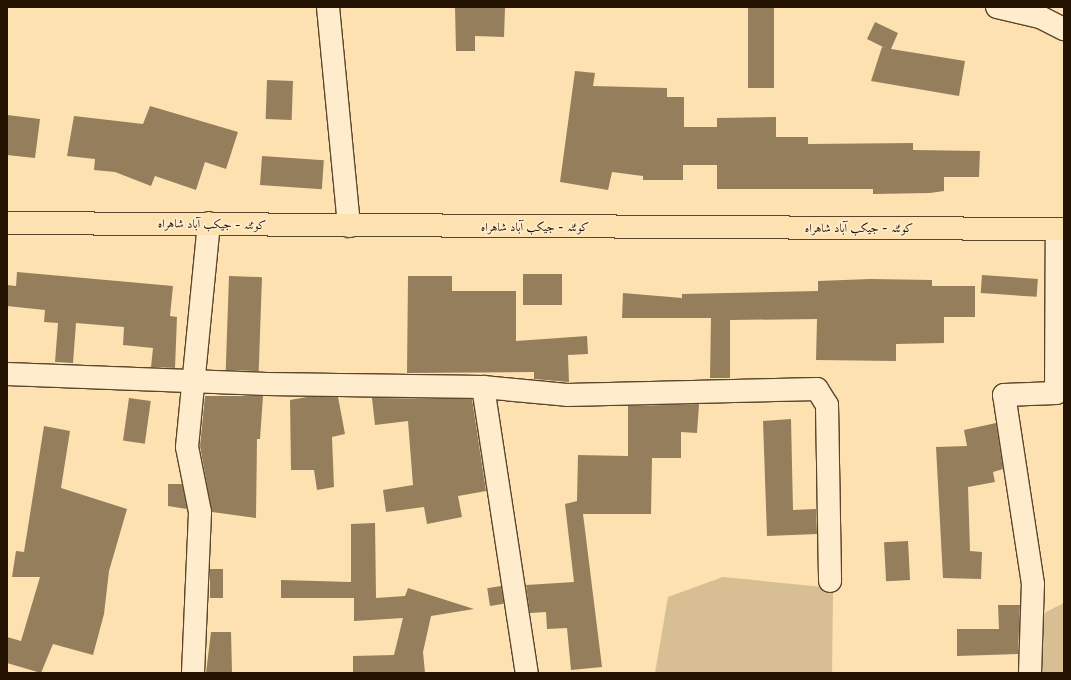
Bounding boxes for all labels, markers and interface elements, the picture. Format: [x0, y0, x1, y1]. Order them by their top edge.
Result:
street label: کوئٹہ - جیکب آباد شاہراہ [158, 216, 266, 232]
street label: کوئٹہ - جیکب آباد شاہراہ [481, 220, 589, 234]
street label: کوئٹہ - جیکب آباد شاہراہ [805, 221, 913, 235]

